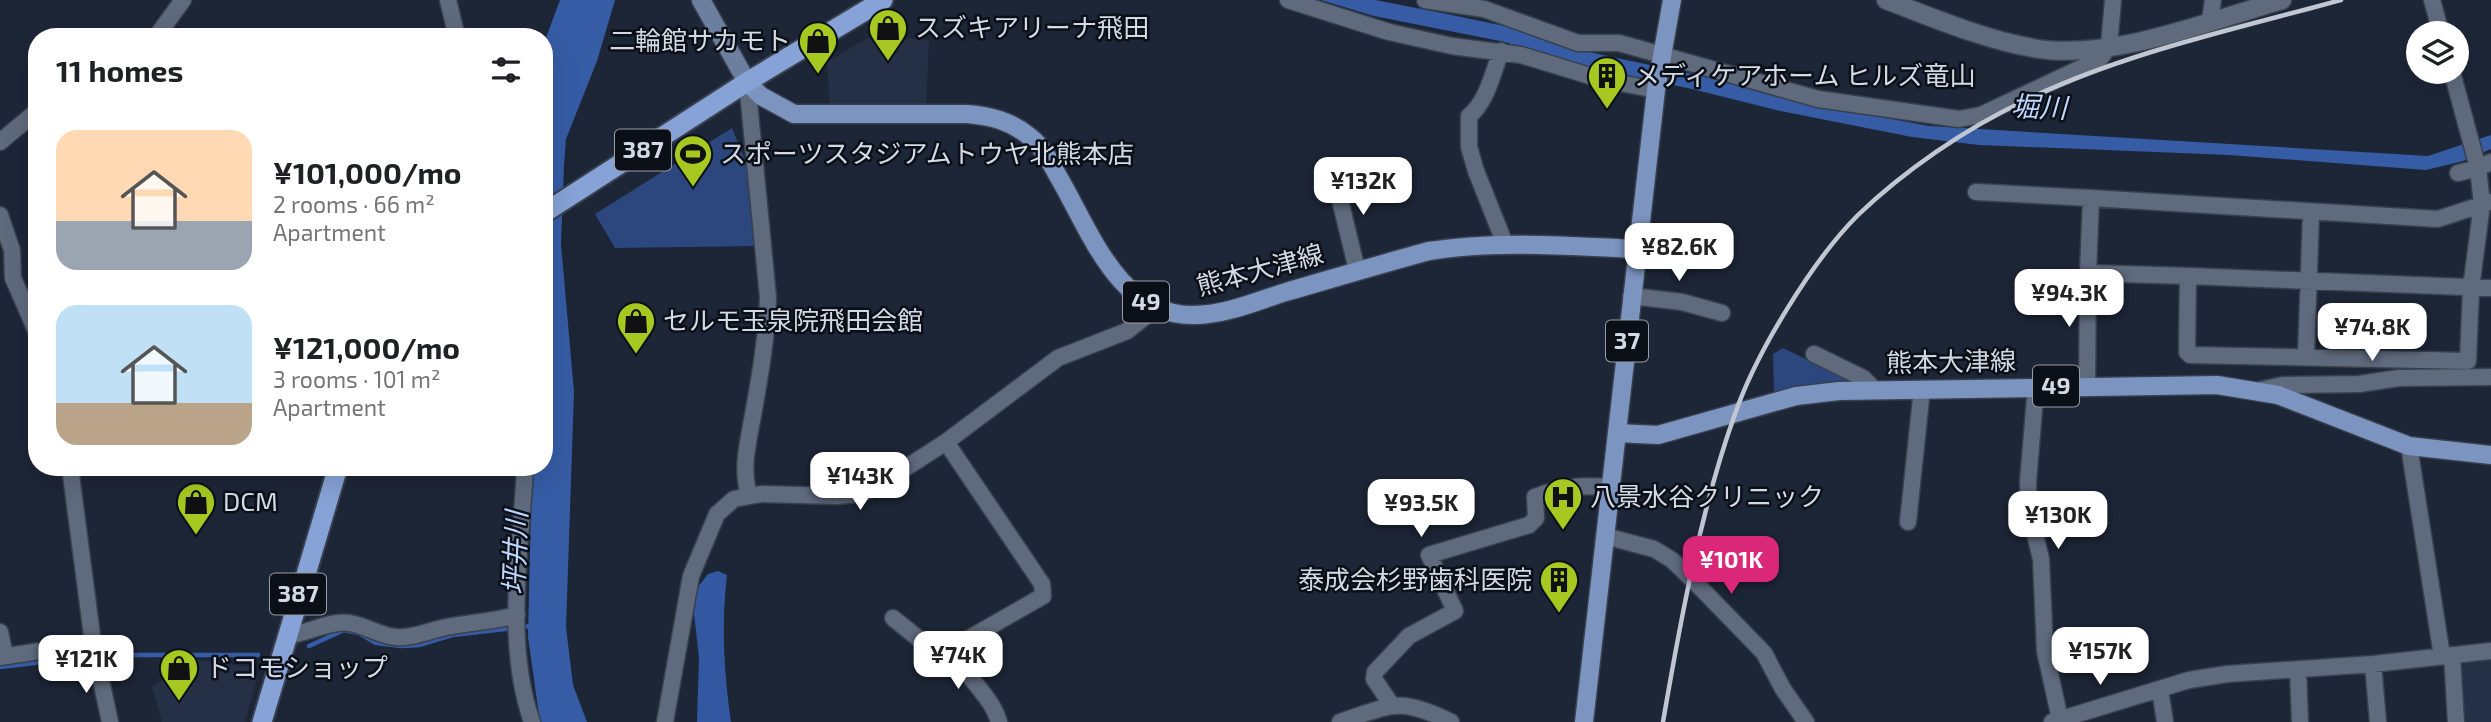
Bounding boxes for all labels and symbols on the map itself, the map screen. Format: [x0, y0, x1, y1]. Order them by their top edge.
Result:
shop icon: スズキアリーナ飛田 [867, 7, 909, 62]
place label: スズキアリーナ飛田 [915, 11, 1149, 42]
shop icon: 二輪館サカモト [797, 20, 839, 75]
place label: 二輪館サカモト [609, 24, 791, 55]
building icon: メディケアホーム ヒルズ竜山 [1586, 55, 1628, 110]
place label: メディケアホーム ヒルズ竜山 [1634, 59, 1975, 90]
water label: 堀川 [2010, 88, 2071, 124]
road number: 387 [615, 130, 671, 170]
sports icon: スポーツスタジアムトウヤ北熊本店 [672, 133, 714, 188]
place label: スポーツスタジアムトウヤ北熊本店 [720, 137, 1134, 168]
pin: ¥132K [1314, 158, 1412, 217]
pin: ¥82.6K [1622, 224, 1736, 283]
street label: 熊本大津線 [1193, 237, 1326, 300]
pin: ¥94.3K [2012, 270, 2126, 329]
road number: 49 [1123, 282, 1169, 323]
shop icon: セルモ玉泉院飛田会館 [615, 300, 657, 355]
place label: セルモ玉泉院飛田会館 [663, 304, 923, 335]
pin: ¥74.8K [2315, 304, 2429, 363]
road number: 37 [1606, 320, 1648, 362]
street label: 熊本大津線 [1886, 344, 2016, 377]
road number: 49 [2033, 366, 2079, 407]
pin: ¥143K [811, 452, 909, 512]
hospital icon: 八景水谷クリニック [1542, 476, 1584, 531]
pin: ¥93.5K [1364, 480, 1478, 539]
place label: 八景水谷クリニック [1590, 480, 1824, 511]
shop icon: DCM [175, 481, 217, 536]
place label: DCM [223, 485, 278, 516]
pin: ¥130K [2009, 491, 2107, 551]
water label: 坪井川 [496, 507, 533, 596]
pin: ¥101K [1682, 536, 1780, 596]
building icon: 泰成会杉野歯科医院 [1538, 559, 1580, 614]
place label: 泰成会杉野歯科医院 [1298, 563, 1532, 594]
road number: 387 [270, 574, 326, 614]
pin: ¥157K [2051, 628, 2149, 687]
pin: ¥74K [917, 632, 999, 691]
pin: ¥121K [37, 636, 135, 695]
shop icon: ドコモショップ [158, 647, 200, 702]
place label: ドコモショップ [206, 651, 388, 682]

